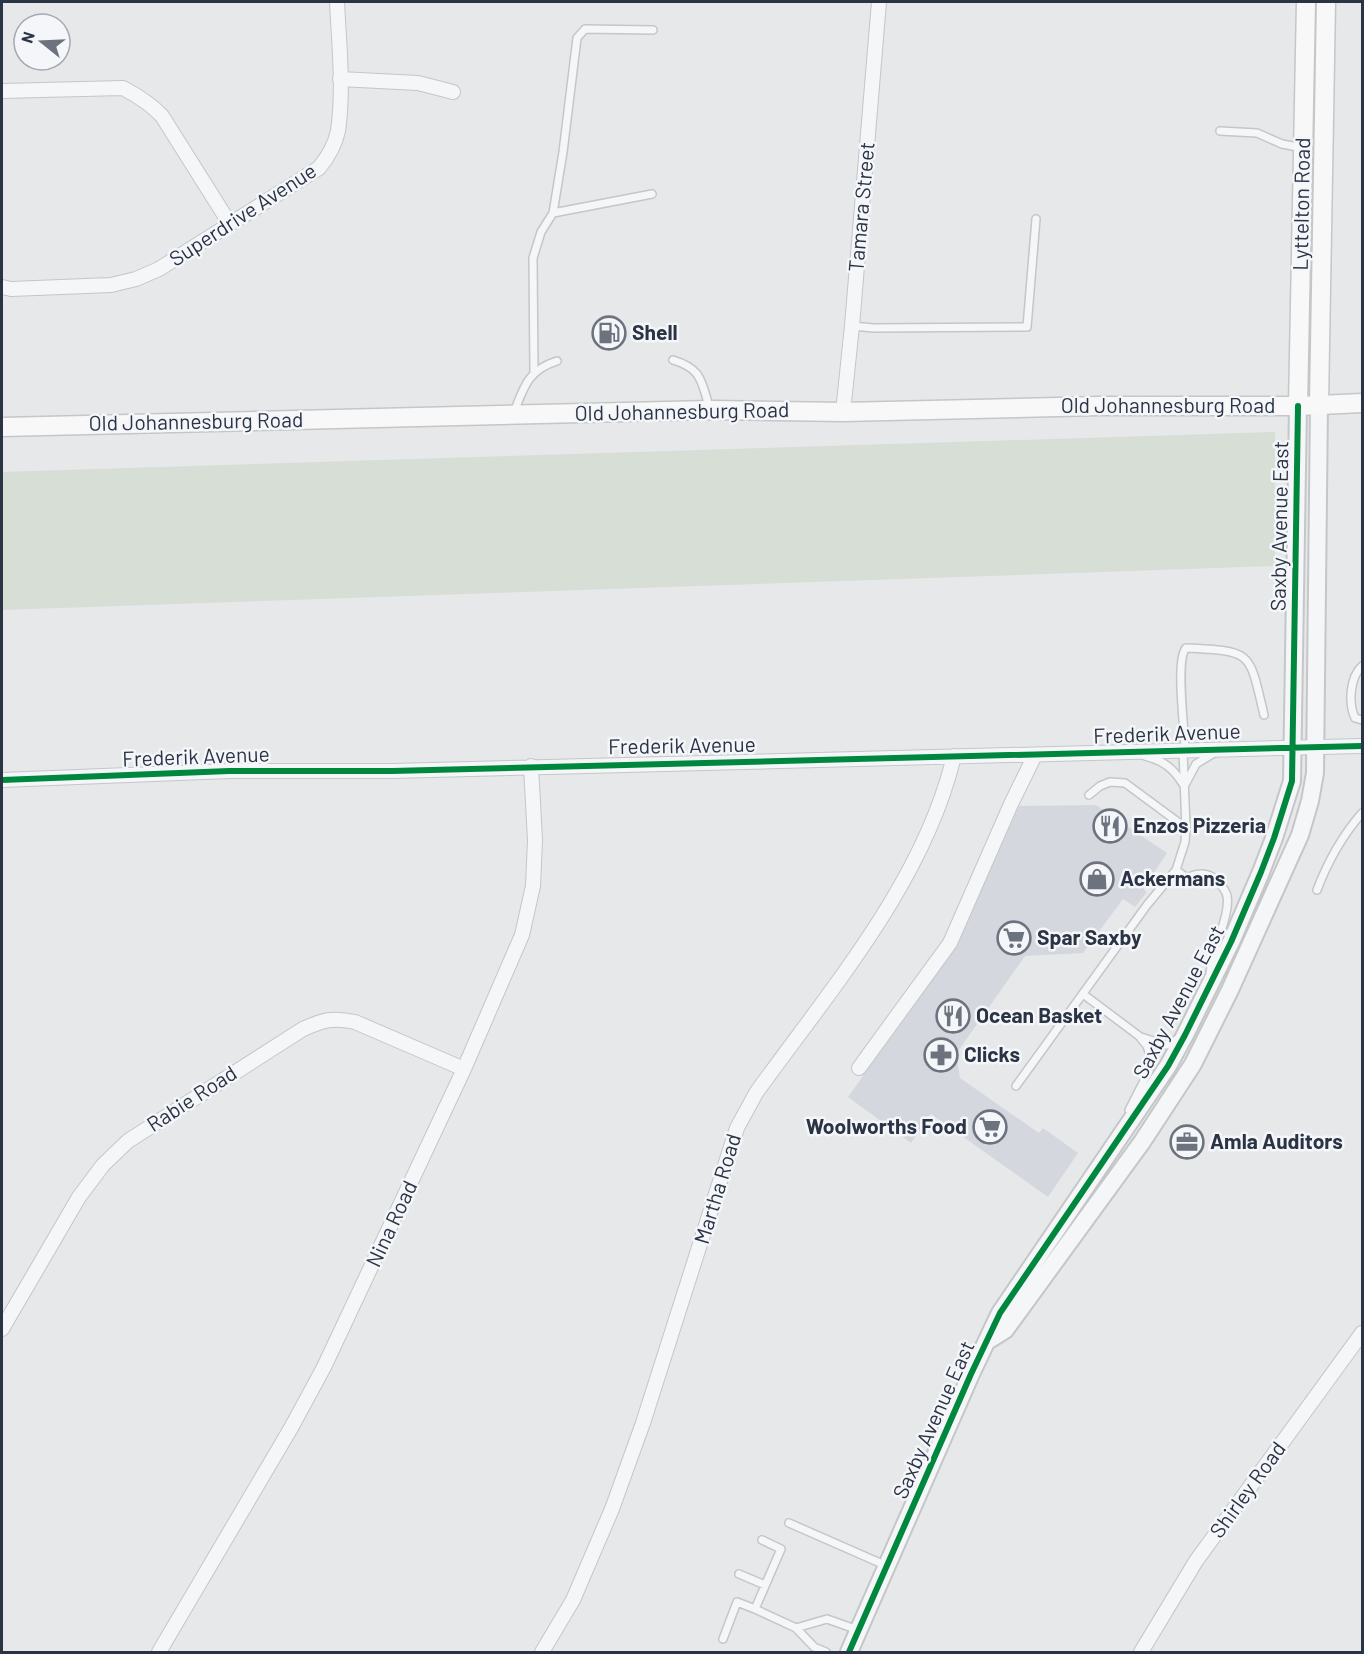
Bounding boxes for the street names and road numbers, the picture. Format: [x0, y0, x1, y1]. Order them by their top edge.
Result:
street label: Lyttelton Road [1287, 137, 1314, 271]
street label: Tamara Street [842, 141, 879, 273]
street label: Superdrive Avenue [164, 157, 320, 270]
street label: Old Johannesburg Road [1061, 392, 1275, 417]
street label: Old Johannesburg Road [574, 396, 790, 425]
street label: Old Johannesburg Road [88, 406, 304, 435]
street label: Saxby Avenue East [1265, 441, 1292, 611]
street label: Frederik Avenue [1093, 717, 1241, 748]
street label: Frederik Avenue [608, 731, 756, 758]
street label: Frederik Avenue [122, 740, 270, 771]
street label: Saxby Avenue East [1127, 920, 1229, 1082]
street label: Rabie Road [142, 1059, 241, 1136]
street label: Martha Road [688, 1130, 745, 1247]
street label: Nina Road [360, 1176, 421, 1270]
street label: Saxby Avenue East [887, 1337, 979, 1502]
street label: Shirley Road [1204, 1436, 1290, 1542]

